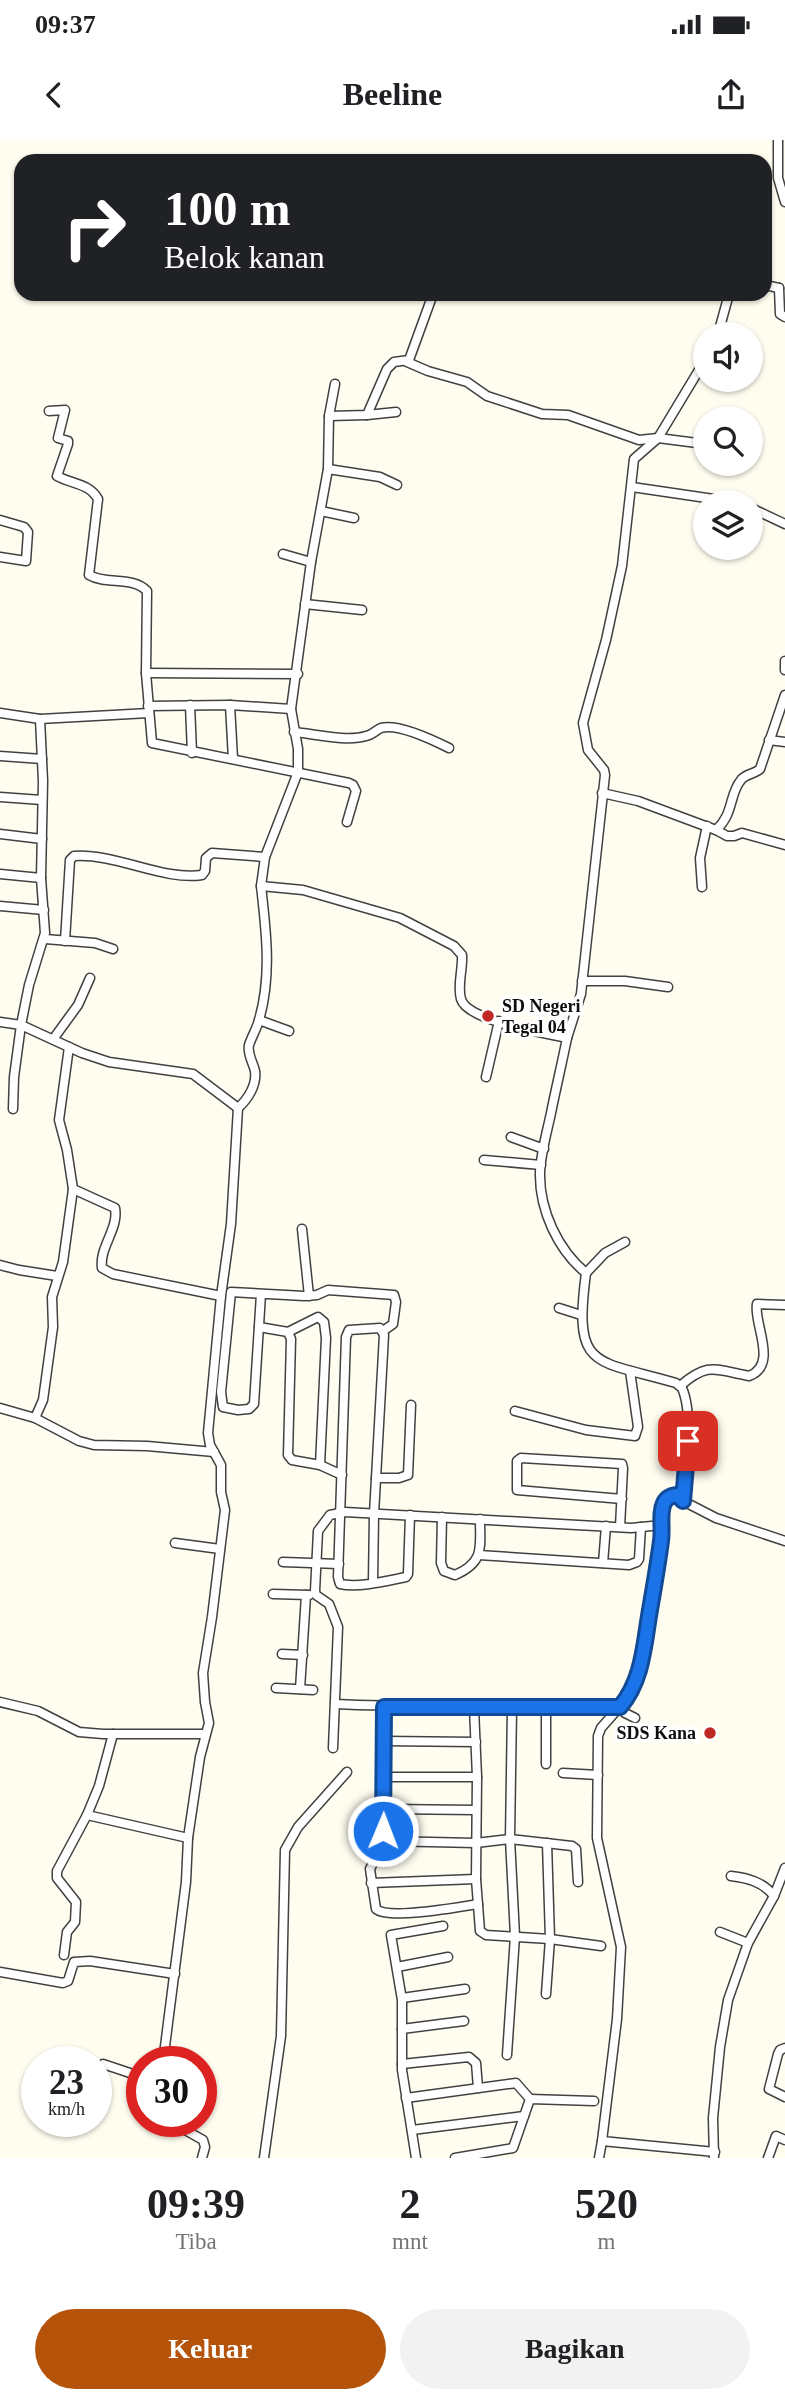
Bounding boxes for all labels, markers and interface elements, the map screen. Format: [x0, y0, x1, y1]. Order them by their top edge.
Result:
text: 09:37 [35, 10, 96, 39]
icon: back [35, 76, 73, 114]
text: Beeline [343, 76, 442, 112]
icon: share [712, 76, 750, 114]
text: 100 m [164, 181, 291, 236]
icon: right [49, 182, 140, 273]
text: Belok kanan [164, 239, 325, 275]
map controls [693, 322, 763, 560]
button: sound [693, 322, 763, 392]
button: search [693, 406, 763, 476]
button: layers [693, 490, 763, 560]
place label: SD Negeri Tegal 04 [502, 996, 580, 1037]
marker: SD Negeri Tegal 04 [480, 1008, 496, 1024]
pin [658, 1411, 718, 1471]
icon: arrive [669, 1422, 707, 1460]
place label: SDS Kana [616, 1723, 696, 1743]
marker: SDS Kana [702, 1725, 718, 1741]
position arrow [346, 1794, 420, 1868]
speed limit sign: 30 [126, 2046, 217, 2137]
text: 23 [49, 2063, 84, 2102]
text: km/h [48, 2099, 85, 2119]
text: 09:39 [147, 2181, 245, 2227]
text: 2 [399, 2181, 420, 2227]
text: 520 [575, 2181, 638, 2227]
text: Tiba [175, 2229, 217, 2254]
text: mnt [392, 2229, 428, 2254]
text: m [597, 2229, 615, 2254]
button: Keluar [35, 2309, 386, 2389]
button: Bagikan [400, 2309, 750, 2389]

